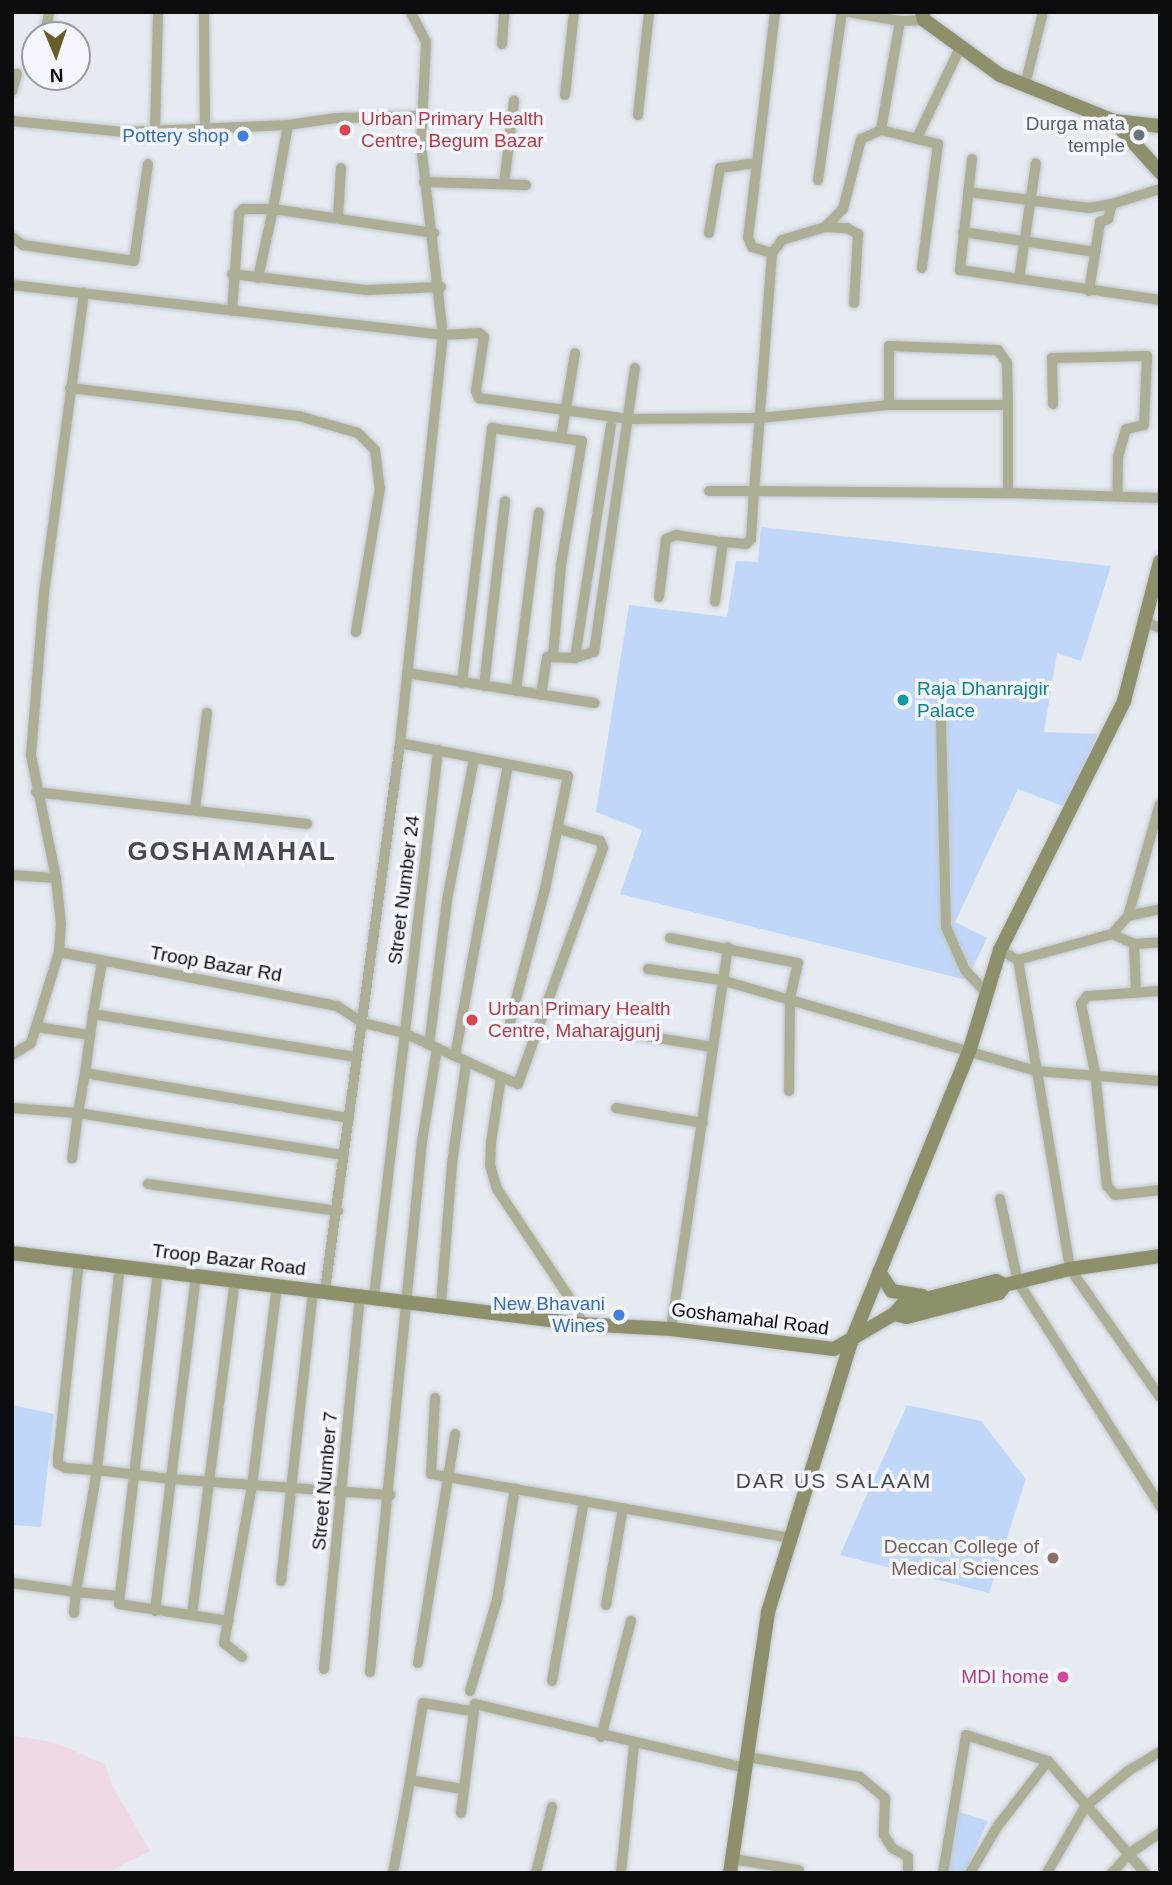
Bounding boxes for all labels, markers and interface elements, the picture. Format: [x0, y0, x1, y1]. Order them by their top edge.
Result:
north arrow [21, 21, 91, 91]
text: N [49, 65, 64, 86]
place label: Urban Primary Health Centre, Begum Bazar [361, 108, 544, 152]
place label: Durga mata temple [1026, 113, 1125, 157]
marker: Urban Primary Health Centre, Begum Bazar [335, 120, 355, 140]
place label: Pottery shop [122, 125, 229, 147]
marker: Durga mata temple [1131, 127, 1147, 143]
marker: Pottery shop [235, 128, 251, 144]
place label: Raja Dhanrajgir Palace [917, 678, 1049, 722]
marker: Raja Dhanrajgir Palace [895, 692, 911, 708]
street label: Street Number 24 [384, 814, 424, 966]
district label: GOSHAMAHAL [129, 836, 335, 868]
street label: Troop Bazar Rd [148, 941, 284, 987]
place label: Urban Primary Health Centre, Maharajgunj [488, 998, 671, 1042]
marker: Urban Primary Health Centre, Maharajgunj [462, 1010, 482, 1030]
street label: Troop Bazar Road [151, 1239, 307, 1281]
place label: New Bhavani Wines [493, 1293, 605, 1337]
street label: Goshamahal Road [670, 1298, 830, 1340]
marker: New Bhavani Wines [611, 1307, 627, 1323]
street label: Street Number 7 [308, 1411, 342, 1551]
district label: DAR US SALAAM [737, 1468, 931, 1494]
place label: Deccan College of Medical Sciences [884, 1536, 1039, 1580]
marker: Deccan College of Medical Sciences [1045, 1550, 1061, 1566]
place label: MDI home [961, 1666, 1049, 1688]
marker: MDI home [1055, 1669, 1071, 1685]

